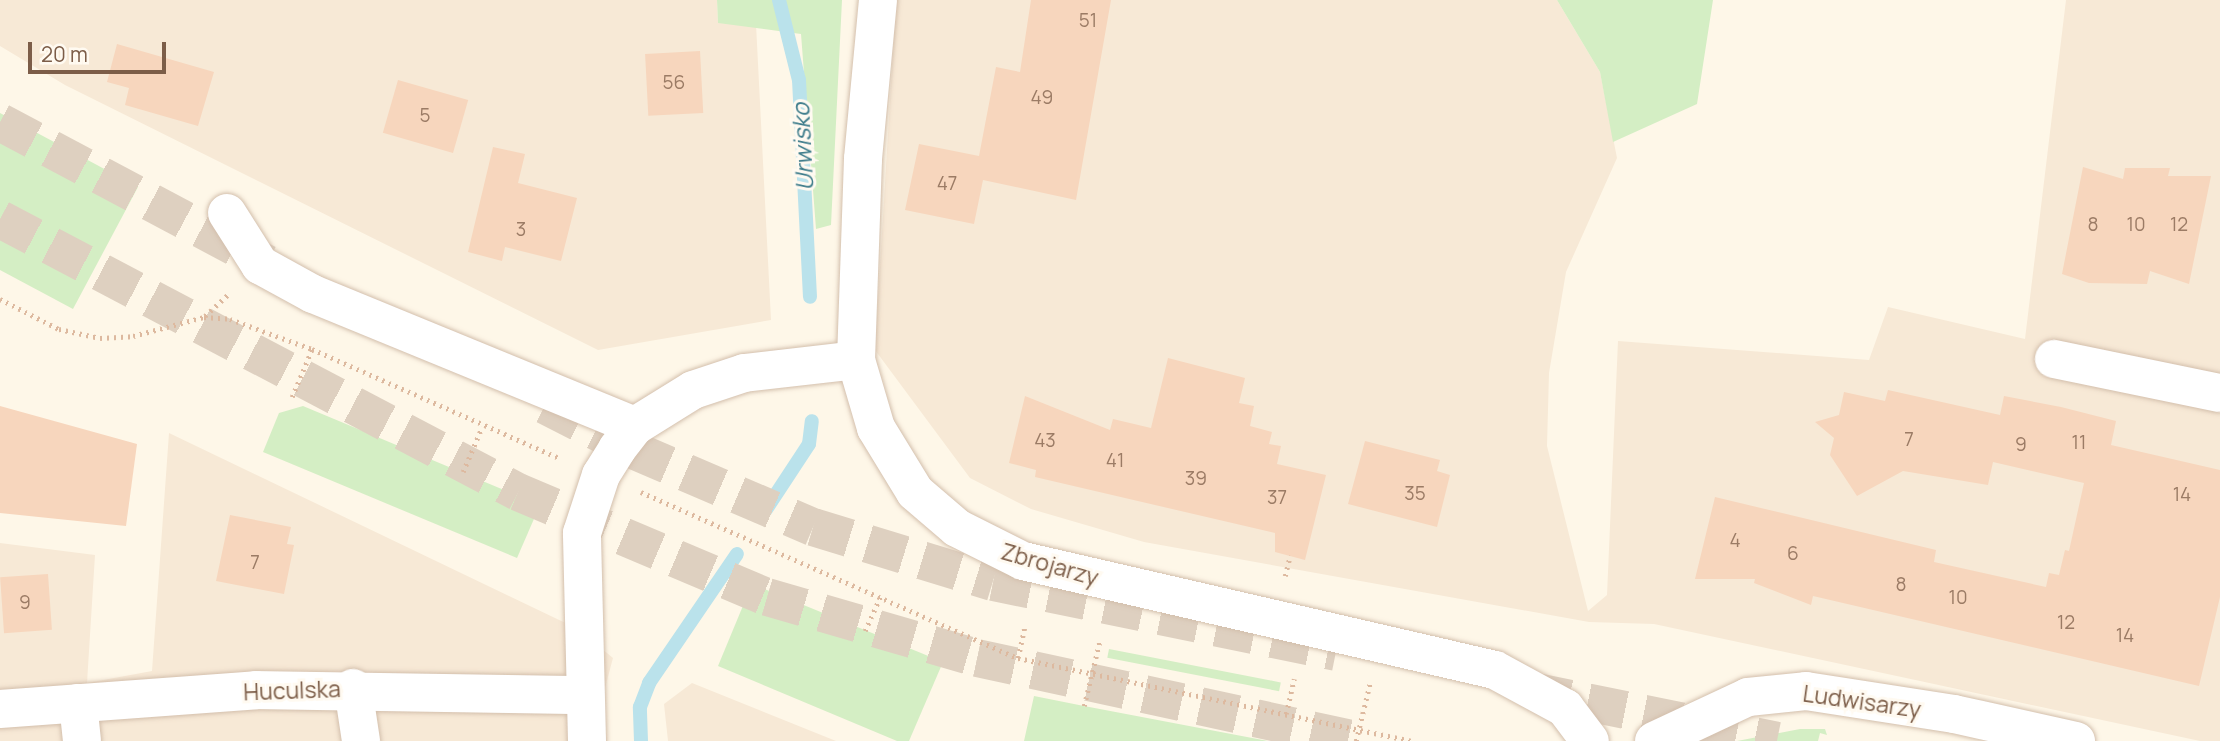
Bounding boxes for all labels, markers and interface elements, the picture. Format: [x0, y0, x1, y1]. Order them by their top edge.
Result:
house number: 51 [1079, 10, 1097, 32]
scale bar [32, 28, 170, 72]
text: 20 m [41, 40, 88, 68]
house number: 56 [663, 72, 685, 94]
house number: 49 [1031, 87, 1053, 109]
water label: Urwisko [785, 102, 819, 192]
house number: 5 [420, 105, 430, 127]
house number: 47 [937, 173, 957, 195]
house number: 8 [2087, 214, 2099, 236]
house number: 10 [2127, 214, 2145, 236]
house number: 12 [2170, 214, 2188, 236]
house number: 3 [516, 219, 526, 241]
house number: 7 [1904, 429, 1914, 451]
house number: 43 [1034, 430, 1056, 452]
house number: 11 [2072, 432, 2086, 454]
house number: 9 [2015, 434, 2027, 456]
house number: 41 [1106, 450, 1124, 472]
house number: 39 [1185, 468, 1207, 490]
house number: 35 [1404, 483, 1426, 505]
house number: 14 [2173, 484, 2191, 506]
house number: 37 [1267, 487, 1287, 509]
house number: 4 [1729, 530, 1741, 552]
street label: Zbrojarzy [998, 537, 1102, 591]
house number: 6 [1787, 543, 1799, 565]
house number: 7 [250, 552, 260, 574]
house number: 8 [1895, 574, 1907, 596]
house number: 10 [1949, 587, 1967, 609]
house number: 9 [19, 592, 31, 614]
house number: 12 [2057, 612, 2075, 634]
house number: 14 [2116, 625, 2134, 647]
street label: Huculska [243, 675, 341, 705]
street label: Ludwisarzy [1801, 679, 1923, 723]

